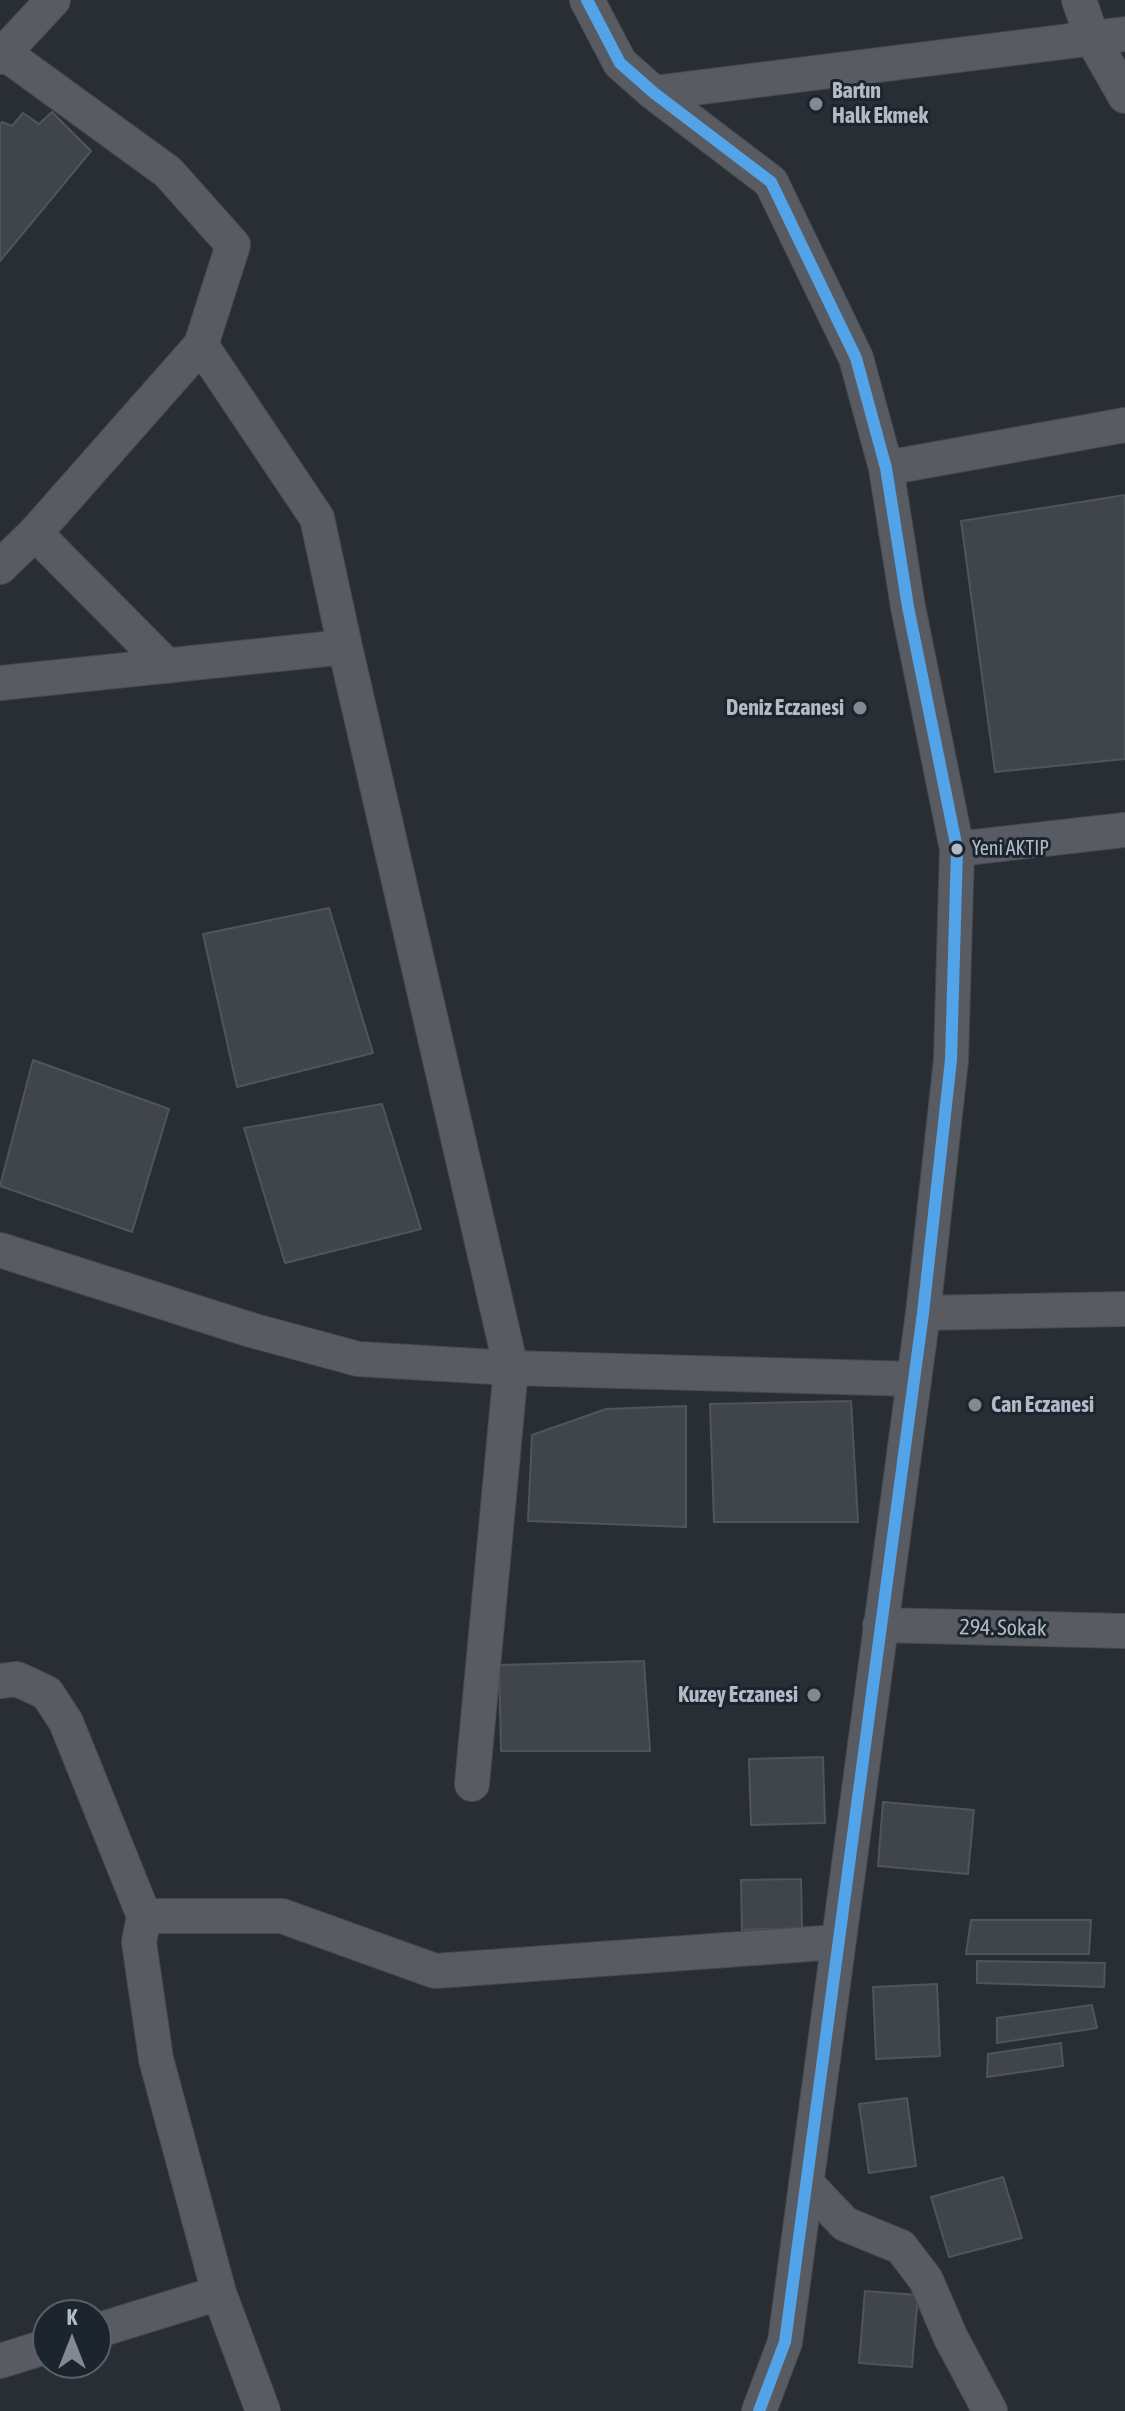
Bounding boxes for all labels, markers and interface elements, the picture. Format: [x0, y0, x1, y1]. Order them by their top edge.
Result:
place label: Bartın Halk Ekmek [832, 78, 928, 130]
marker: Bartın Halk Ekmek [807, 95, 825, 113]
place label: Deniz Eczanesi [726, 695, 844, 721]
marker: Deniz Eczanesi [851, 699, 869, 717]
place label: Yeni AKTIP [972, 837, 1049, 861]
marker: Yeni AKTIP [949, 841, 965, 857]
place label: Can Eczanesi [991, 1392, 1094, 1418]
marker: Can Eczanesi [966, 1396, 984, 1414]
street label: 294. Sokak [959, 1614, 1047, 1642]
place label: Kuzey Eczanesi [678, 1682, 798, 1708]
marker: Kuzey Eczanesi [805, 1686, 823, 1704]
north arrow [32, 2299, 112, 2379]
text: K [67, 2304, 77, 2330]

